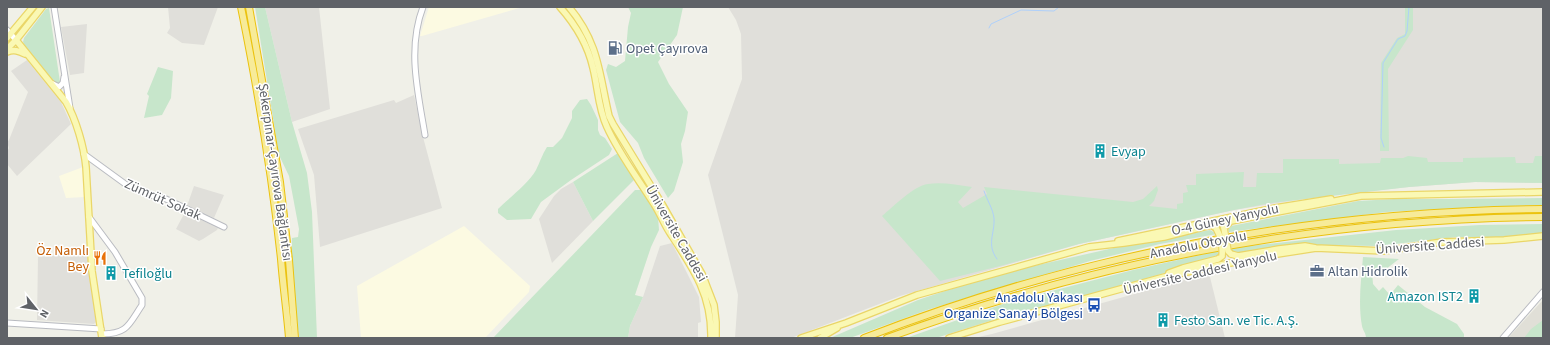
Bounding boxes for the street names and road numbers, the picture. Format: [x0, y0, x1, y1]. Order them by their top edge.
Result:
street label: Şekerpınar-Çayırova Bağlantısı [253, 82, 297, 262]
street label: Zümrüt Sokak [121, 174, 204, 226]
street label: Üniversite Caddesi [640, 181, 712, 286]
street label: O-4 Güney Yanyolu [1170, 199, 1281, 241]
street label: Anadolu Otoyolu [1148, 226, 1248, 264]
street label: Üniversite Caddesi [1375, 232, 1485, 260]
street label: Üniversite Caddesi Yanyolu [1121, 246, 1279, 300]

